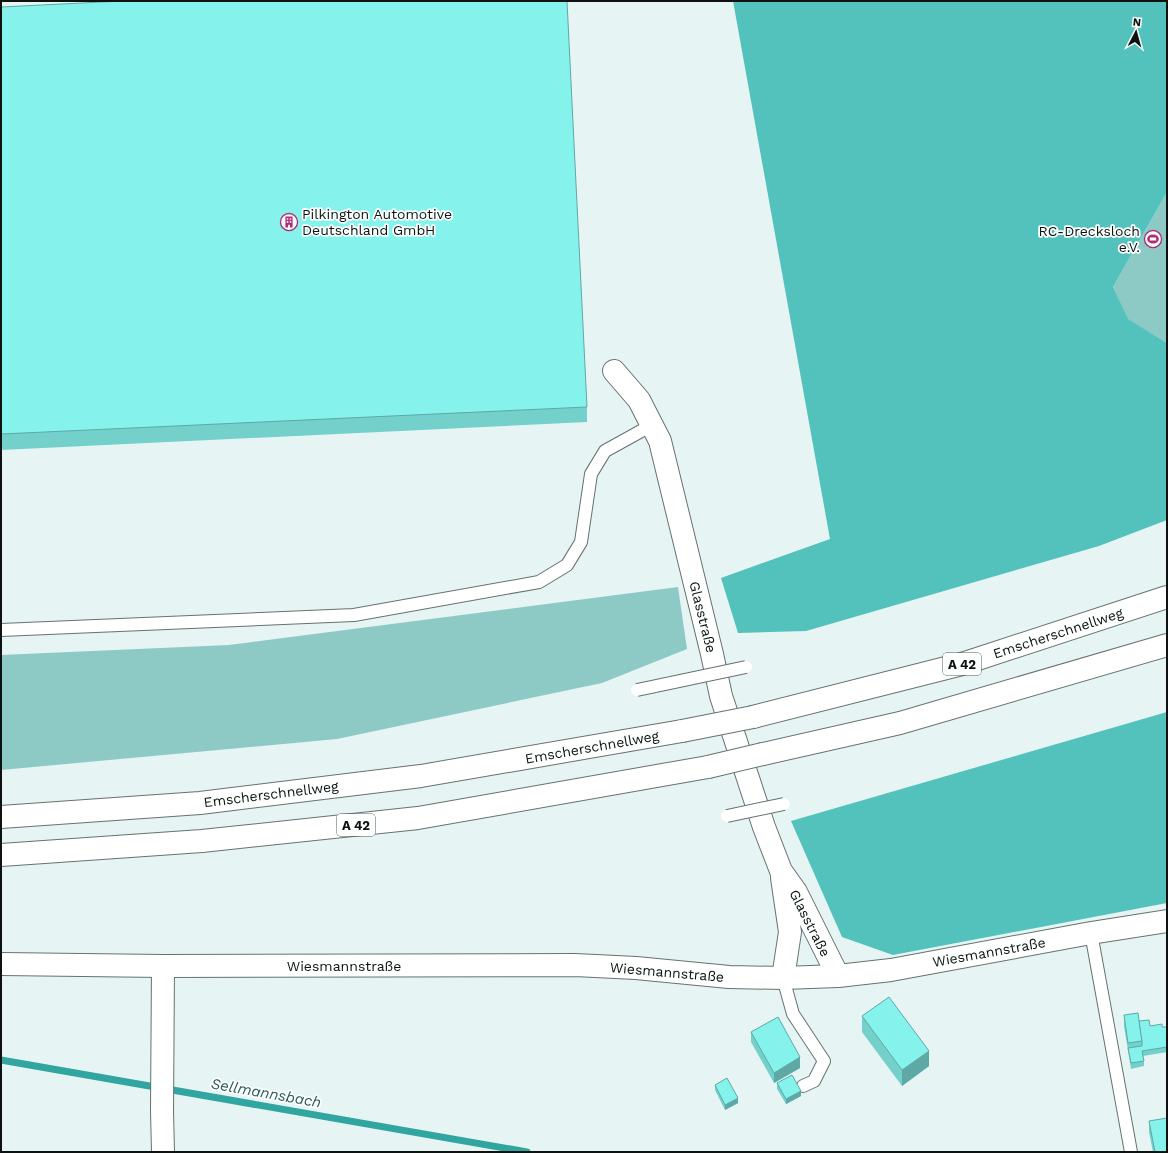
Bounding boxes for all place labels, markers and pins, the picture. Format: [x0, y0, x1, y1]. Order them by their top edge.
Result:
place label: Pilkington Automotive Deutschland GmbH [302, 206, 452, 238]
building icon: Pilkington Automotive Deutschland GmbH [279, 212, 299, 232]
place label: RC-Drecksloch e.V. [1038, 223, 1140, 255]
sports icon: RC-Drecksloch e.V. [1143, 229, 1163, 249]

